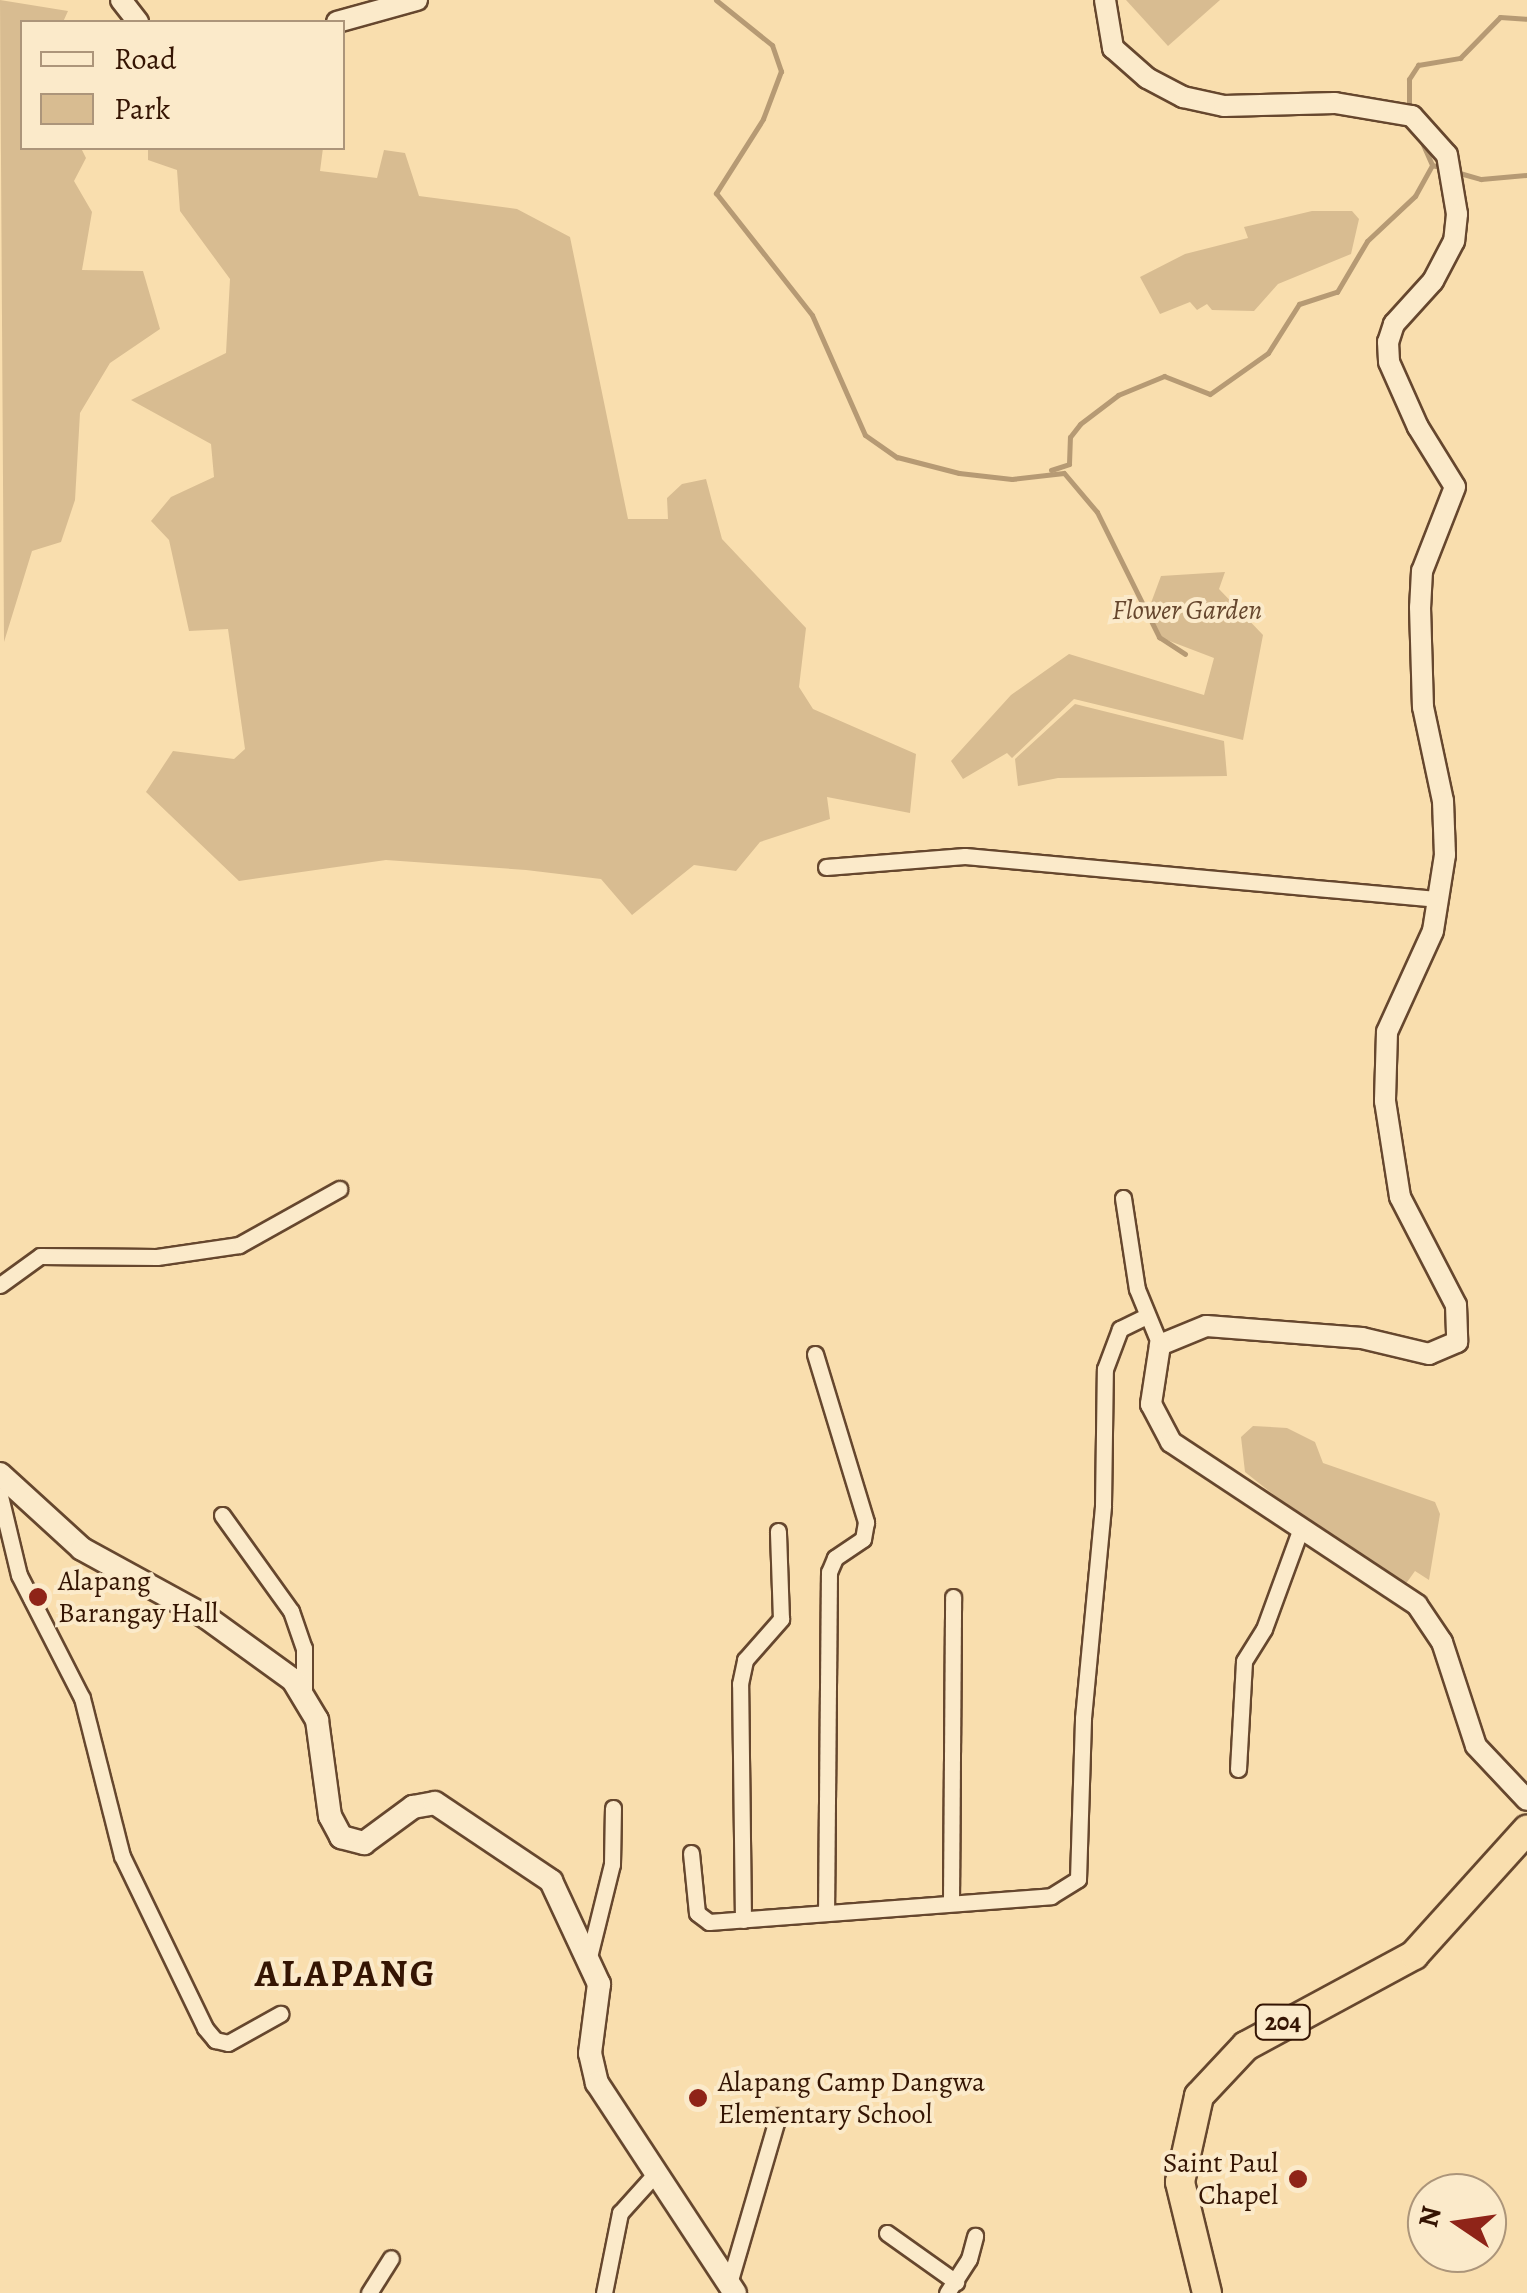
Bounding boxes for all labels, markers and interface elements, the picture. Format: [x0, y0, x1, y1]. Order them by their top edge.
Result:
legend [20, 20, 345, 150]
text: Road [114, 39, 176, 79]
text: Park [114, 89, 170, 129]
park label: Flower Garden [1112, 593, 1262, 627]
place label: Alapang Barangay Hall [58, 1564, 218, 1630]
marker: Alapang Barangay Hall [27, 1586, 49, 1608]
district label: ALAPANG [255, 1951, 437, 1997]
road number: 204 [1253, 2002, 1313, 2042]
place label: Alapang Camp Dangwa Elementary School [718, 2065, 985, 2131]
marker: Alapang Camp Dangwa Elementary School [687, 2087, 709, 2109]
place label: Saint Paul Chapel [1163, 2146, 1278, 2212]
marker: Saint Paul Chapel [1287, 2168, 1309, 2190]
north arrow [1407, 2173, 1507, 2273]
text: N [1409, 2203, 1451, 2231]

